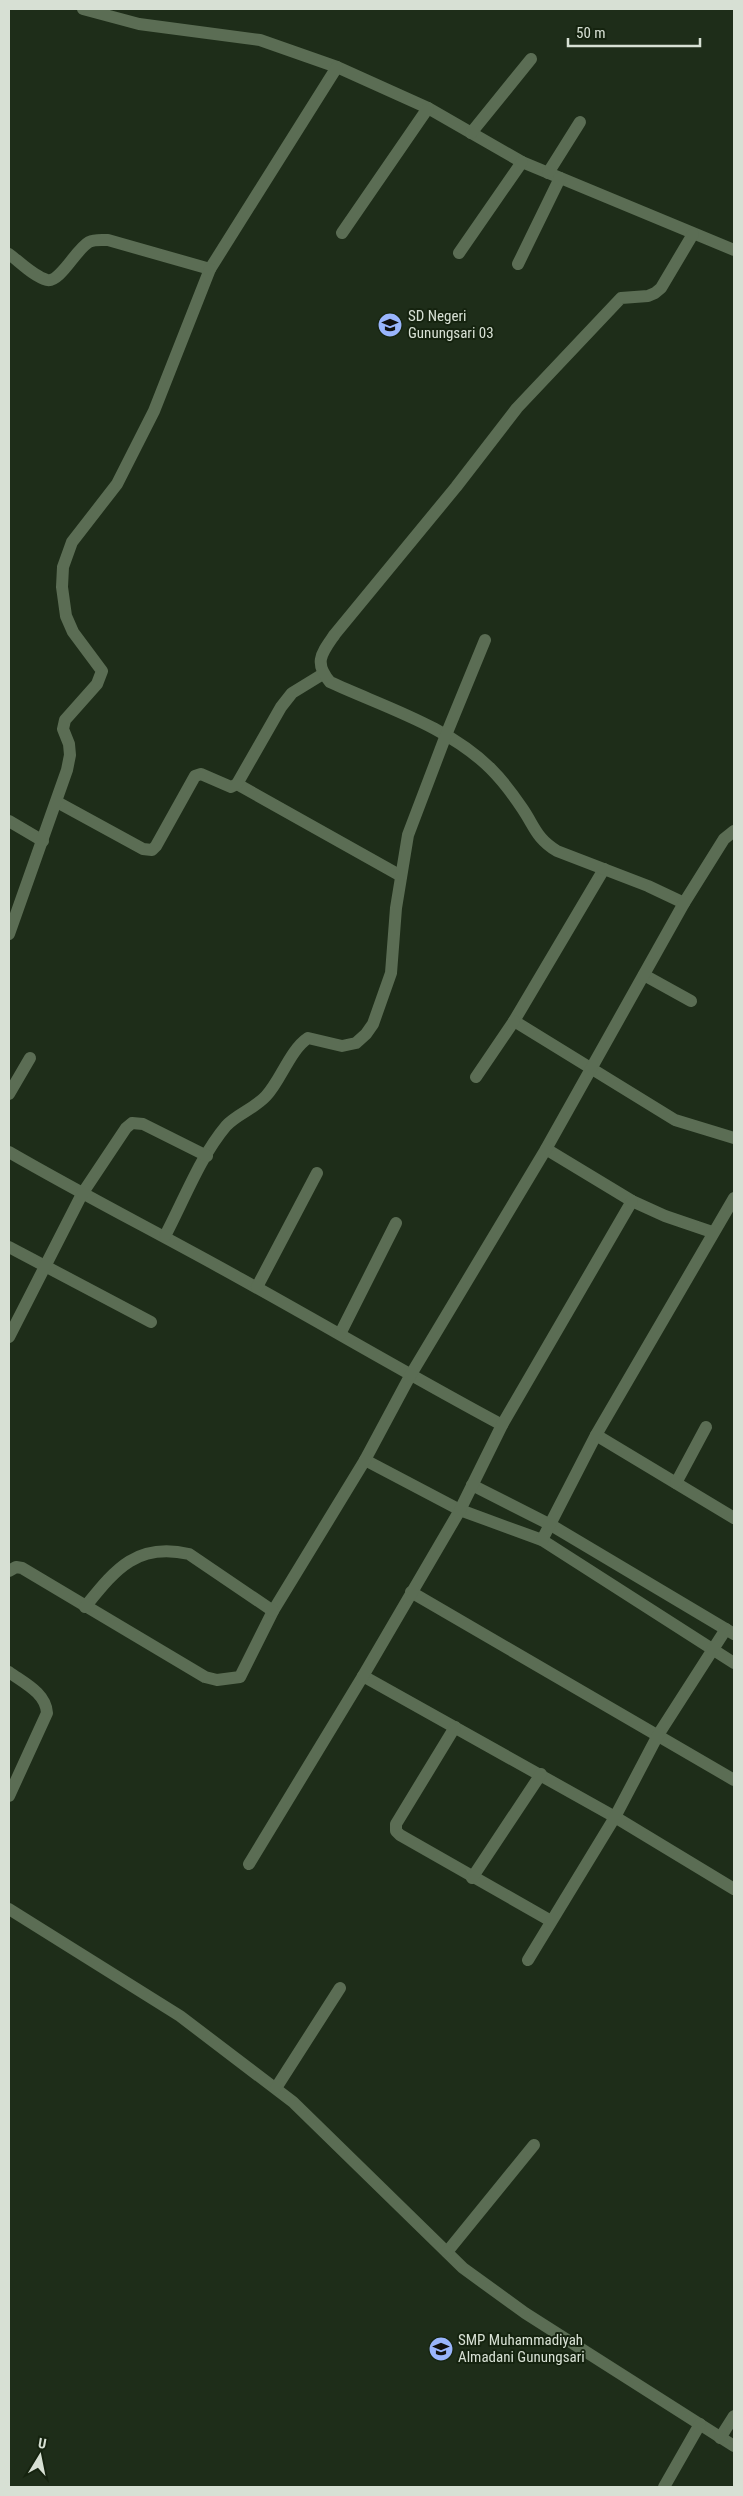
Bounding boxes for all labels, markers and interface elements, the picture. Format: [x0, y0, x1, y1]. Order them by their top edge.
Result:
scale bar [568, 15, 700, 47]
text: 50 m [576, 24, 606, 42]
place label: SD Negeri Gunungsari 03 [408, 307, 494, 342]
school or university icon: SD Negeri Gunungsari 03 [377, 312, 403, 338]
place label: SMP Muhammadiyah Almadani Gunungsari [458, 2331, 585, 2366]
school or university icon: SMP Muhammadiyah Almadani Gunungsari [428, 2336, 454, 2362]
north arrow [15, 2431, 65, 2481]
text: U [37, 2435, 48, 2452]

